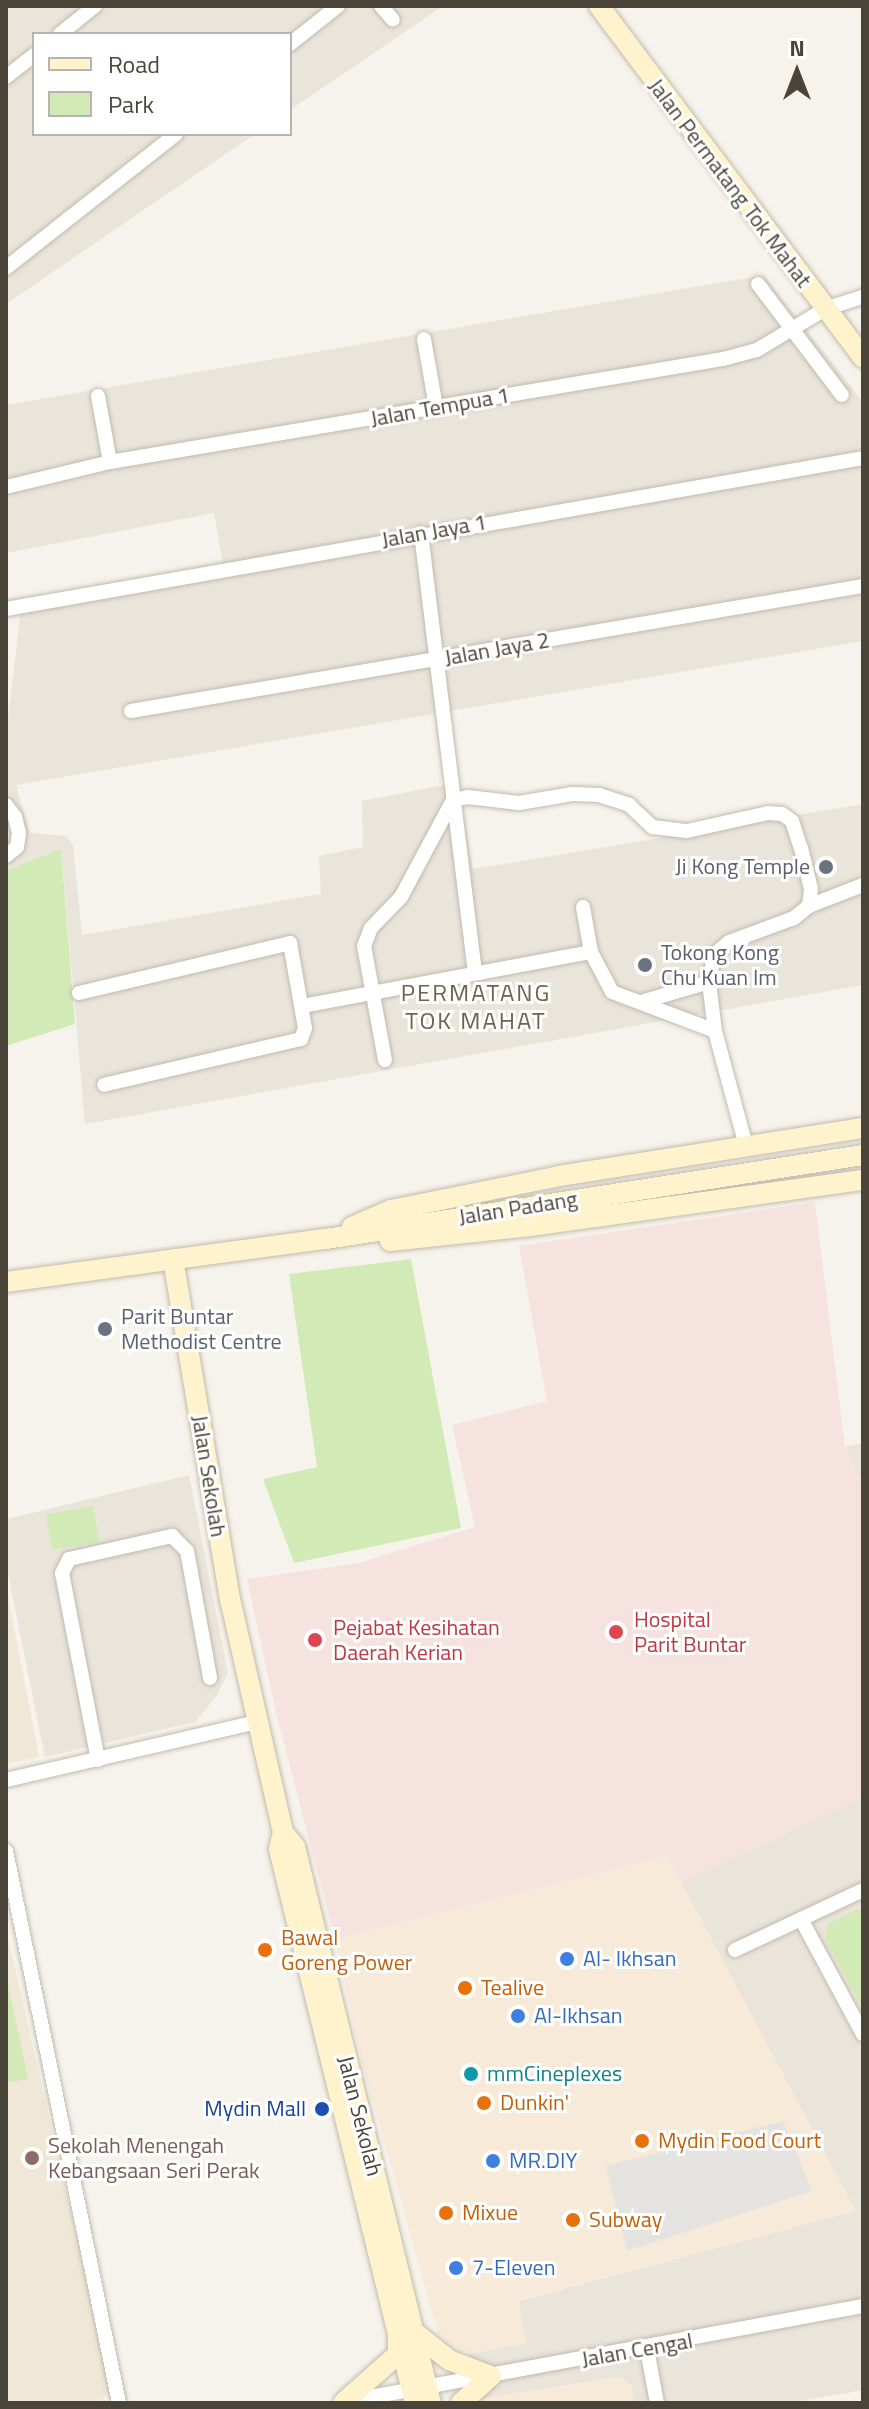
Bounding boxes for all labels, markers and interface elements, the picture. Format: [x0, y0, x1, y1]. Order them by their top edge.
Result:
text: N [789, 31, 805, 65]
legend [32, 32, 292, 136]
north arrow [757, 32, 837, 112]
text: Road [108, 46, 160, 82]
street label: Jalan Permatang Tok Mahat [643, 73, 817, 293]
text: Park [108, 86, 154, 122]
street label: Jalan Tempua 1 [368, 382, 512, 432]
street label: Jalan Jaya 1 [380, 509, 488, 553]
street label: Jalan Jaya 2 [443, 627, 551, 671]
place label: Ji Kong Temple [675, 854, 810, 880]
marker: Ji Kong Temple [817, 858, 835, 876]
place label: Tokong Kong Chu Kuan Im [661, 939, 779, 990]
marker: Tokong Kong Chu Kuan Im [636, 956, 654, 974]
district label: PERMATANG TOK MAHAT [401, 979, 551, 1035]
street label: Jalan Padang [457, 1186, 579, 1230]
place label: Parit Buntar Methodist Centre [121, 1303, 282, 1354]
marker: Parit Buntar Methodist Centre [96, 1320, 114, 1338]
street label: Jalan Sekolah [186, 1413, 232, 1539]
place label: Hospital Parit Buntar [634, 1606, 746, 1658]
place label: Pejabat Kesihatan Daerah Kerian [333, 1614, 500, 1666]
marker: Hospital Parit Buntar [605, 1621, 627, 1643]
marker: Pejabat Kesihatan Daerah Kerian [304, 1629, 326, 1651]
place label: Bawal Goreng Power [281, 1924, 412, 1976]
marker: Bawal Goreng Power [256, 1941, 274, 1959]
place label: Al- Ikhsan [583, 1946, 676, 1972]
marker: Al- Ikhsan [558, 1950, 576, 1968]
place label: Tealive [481, 1975, 544, 2001]
marker: Tealive [456, 1979, 474, 1997]
place label: Al-Ikhsan [534, 2003, 623, 2029]
marker: Al-Ikhsan [509, 2007, 527, 2025]
street label: Jalan Sekolah [332, 2053, 388, 2179]
place label: mmCineplexes [487, 2061, 622, 2087]
marker: mmCineplexes [462, 2065, 480, 2083]
place label: Dunkin' [500, 2090, 569, 2116]
marker: Dunkin' [475, 2094, 493, 2112]
place label: Mydin Mall [204, 2096, 306, 2122]
marker: Mydin Mall [313, 2100, 331, 2118]
place label: Mydin Food Court [658, 2128, 821, 2154]
place label: Sekolah Menengah Kebangsaan Seri Perak [48, 2132, 259, 2184]
marker: Mydin Food Court [633, 2132, 651, 2150]
place label: MR.DIY [509, 2148, 577, 2174]
marker: Sekolah Menengah Kebangsaan Seri Perak [23, 2149, 41, 2167]
marker: MR.DIY [484, 2152, 502, 2170]
place label: Mixue [462, 2200, 518, 2226]
marker: Mixue [437, 2204, 455, 2222]
place label: Subway [589, 2207, 662, 2233]
marker: Subway [564, 2211, 582, 2229]
place label: 7-Eleven [472, 2255, 555, 2281]
marker: 7-Eleven [447, 2259, 465, 2277]
street label: Jalan Cengal [579, 2327, 695, 2373]

